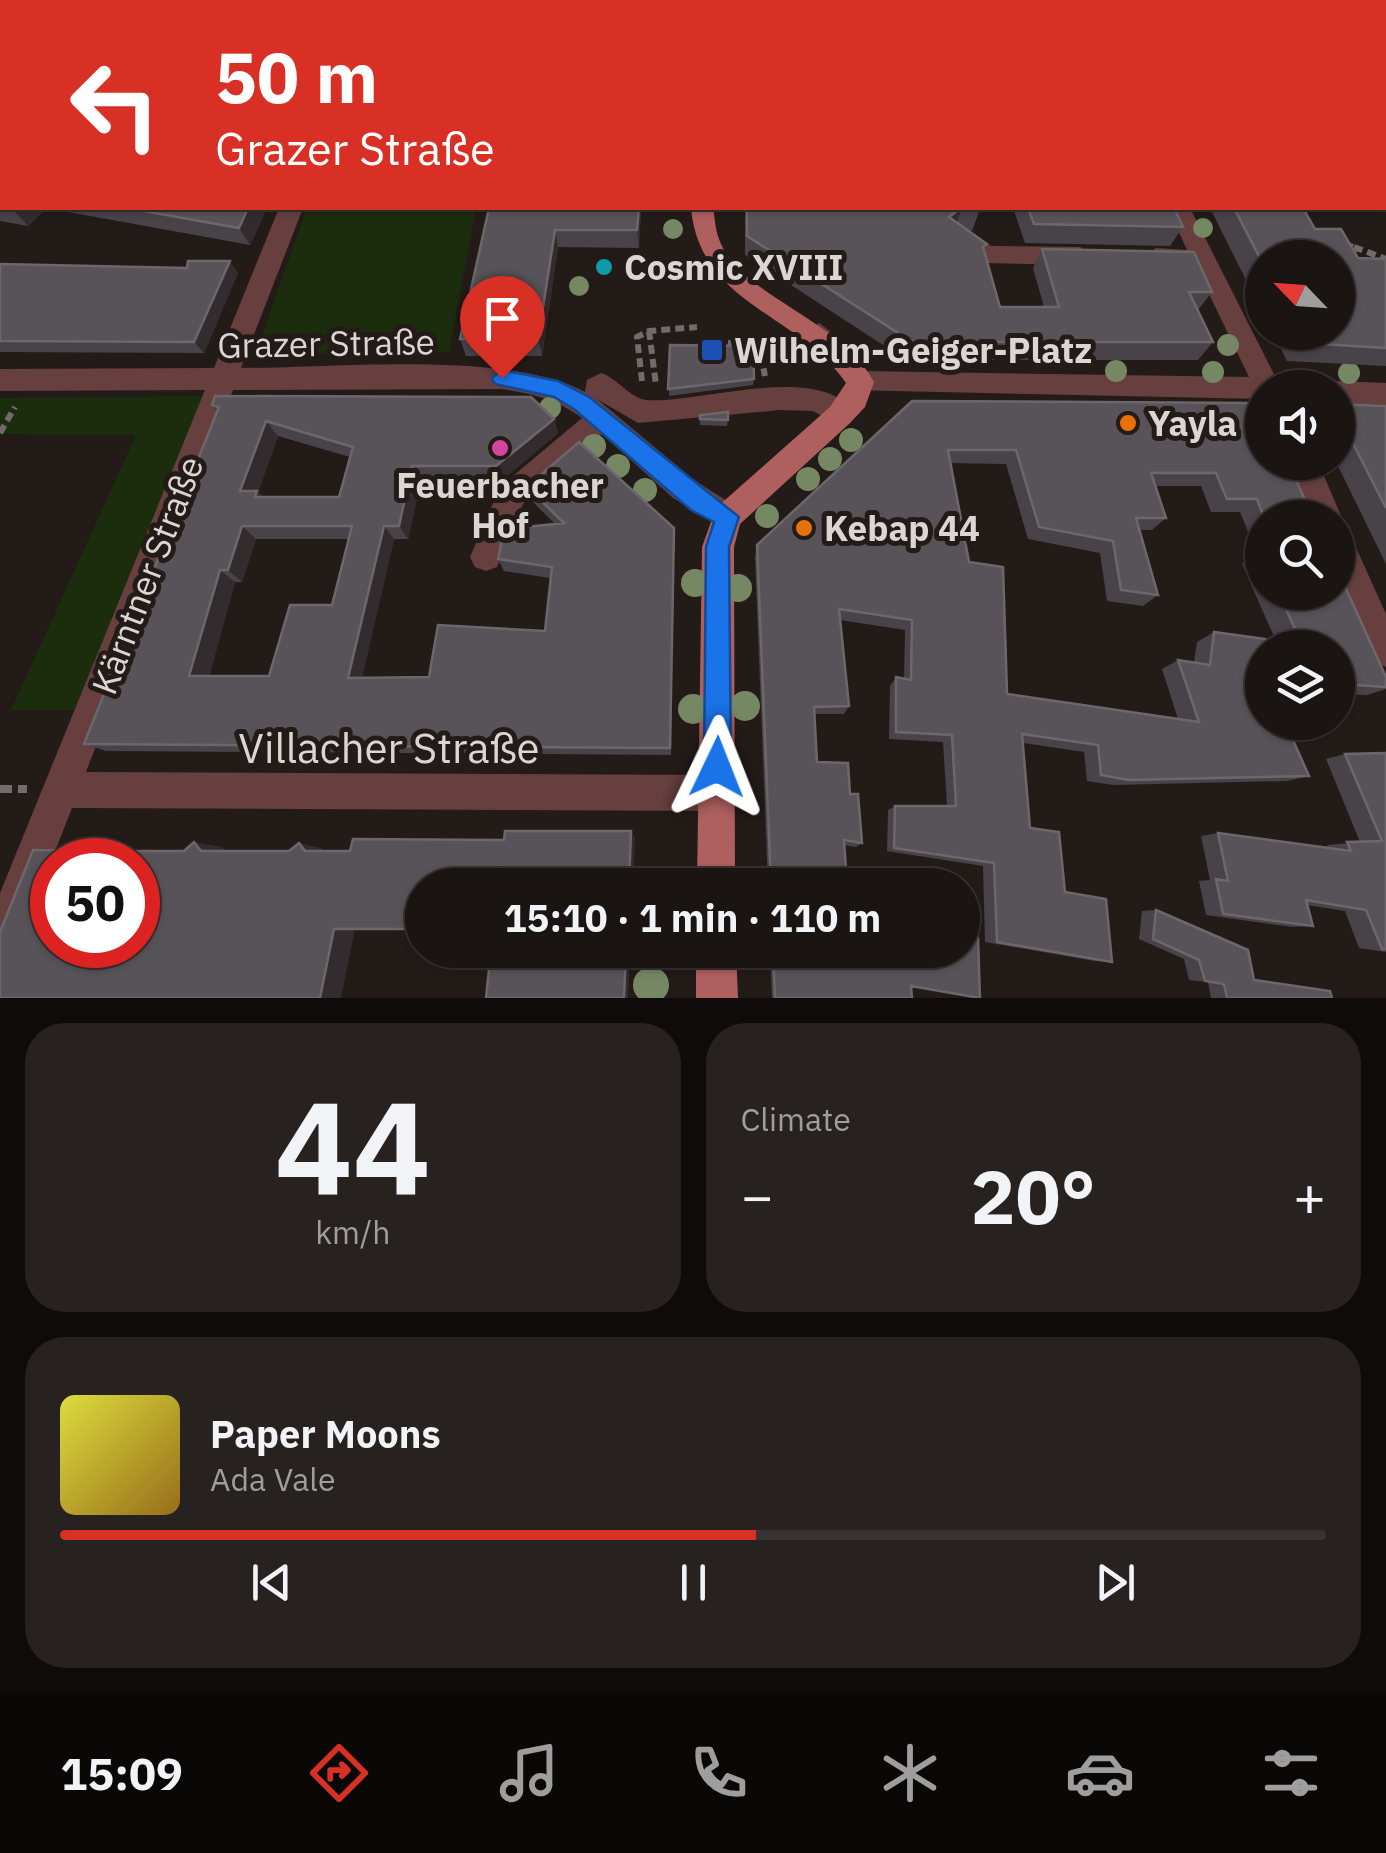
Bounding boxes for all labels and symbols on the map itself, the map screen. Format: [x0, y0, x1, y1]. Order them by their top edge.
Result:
north arrow [1245, 240, 1355, 350]
place label: Cosmic XVIII [624, 244, 844, 290]
marker: Cosmic XVIII [593, 256, 615, 278]
pin [460, 276, 545, 379]
street label: Grazer Straße [217, 318, 435, 368]
place label: Wilhelm-Geiger-Platz [734, 327, 1092, 373]
marker: Wilhelm-Geiger-Platz [699, 337, 725, 363]
place label: Yayla [1148, 400, 1237, 446]
marker: Yayla [1117, 412, 1139, 434]
marker: Feuerbacher Hof [489, 437, 511, 459]
street label: Kärntner Straße [81, 449, 213, 701]
place label: Feuerbacher Hof [396, 462, 604, 548]
place label: Kebap 44 [824, 505, 980, 551]
marker: Kebap 44 [793, 517, 815, 539]
position arrow [665, 715, 769, 819]
street label: Villacher Straße [238, 720, 540, 775]
speed limit sign: 50 [30, 838, 160, 968]

